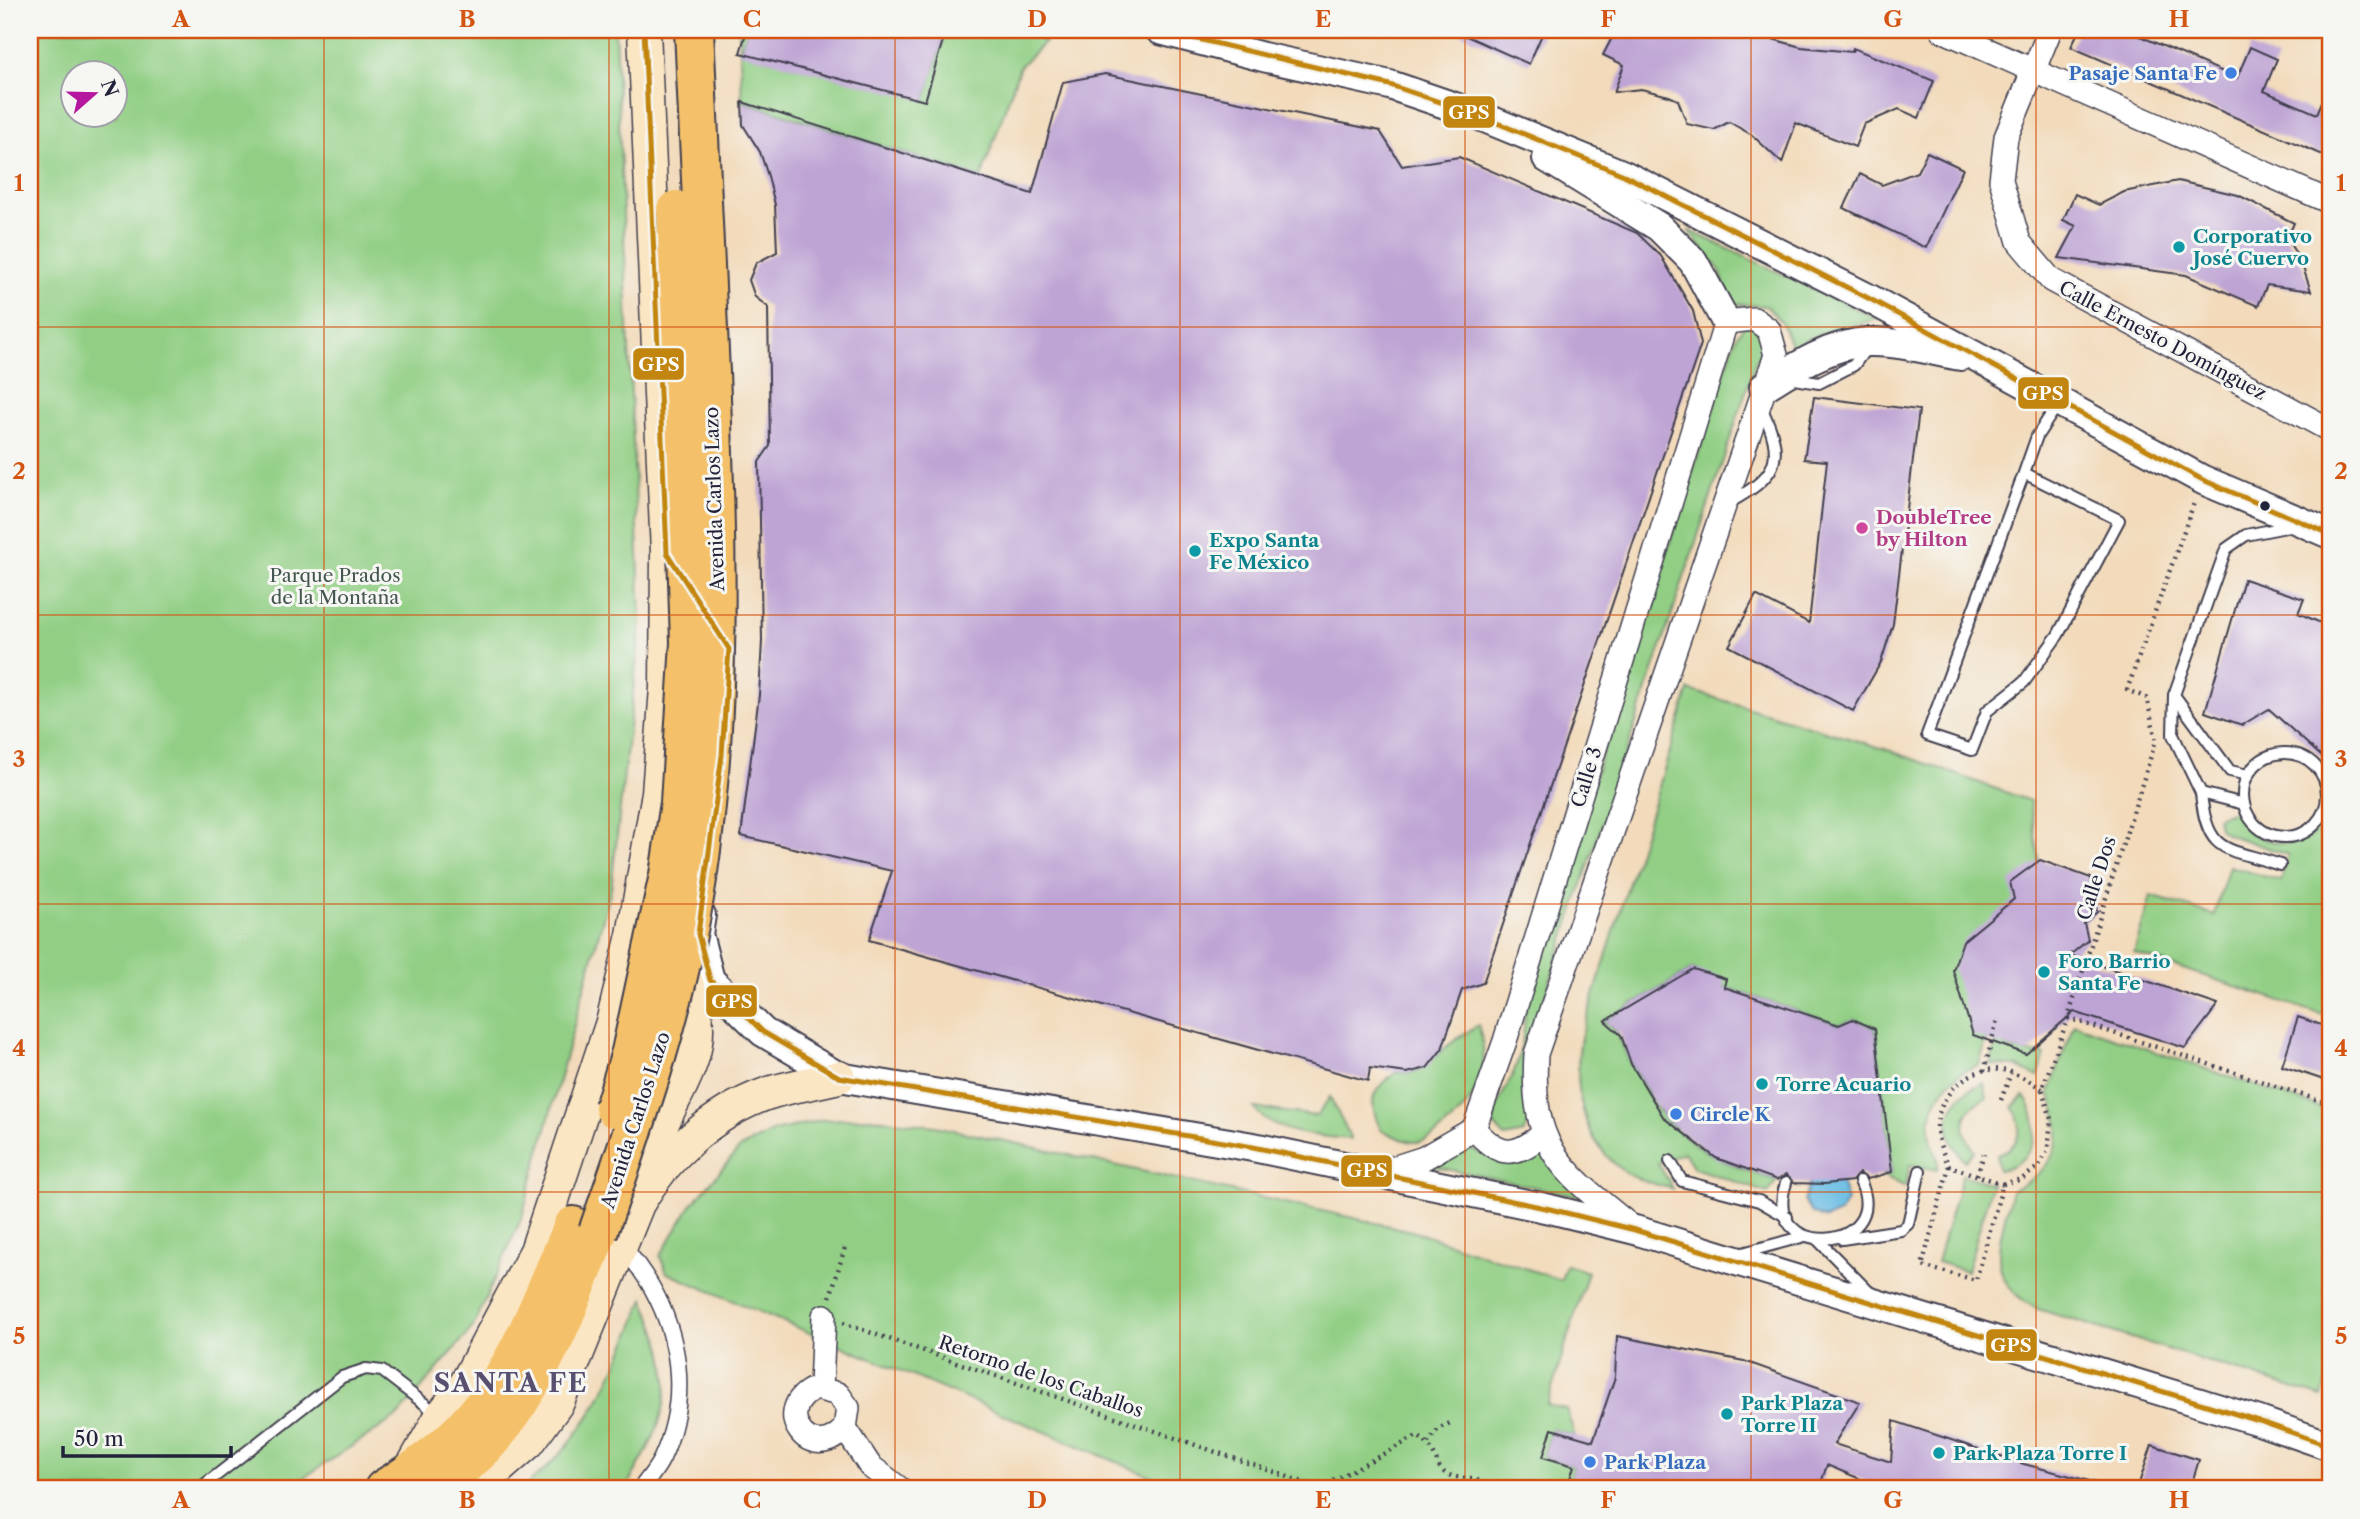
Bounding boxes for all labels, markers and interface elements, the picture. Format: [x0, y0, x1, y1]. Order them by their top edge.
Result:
text: A [171, 5, 191, 33]
text: B [458, 5, 476, 33]
text: C [743, 5, 761, 33]
text: D [1027, 5, 1047, 33]
text: E [1315, 5, 1331, 33]
text: F [1600, 5, 1616, 33]
text: G [1883, 5, 1903, 33]
text: H [2169, 5, 2190, 33]
north arrow [60, 60, 130, 130]
place label: Pasaje Santa Fe [2069, 62, 2217, 85]
marker: Pasaje Santa Fe [2223, 65, 2239, 81]
text: N [96, 77, 123, 100]
line badge: GPS [1442, 95, 1496, 129]
text: GPS [1448, 101, 1490, 124]
text: 1 [14, 169, 25, 197]
text: 1 [2336, 169, 2347, 197]
place label: Corporativo José Cuervo [2190, 225, 2312, 270]
marker: Corporativo José Cuervo [2171, 239, 2187, 255]
street label: Calle Ernesto Domínguez [2055, 276, 2270, 405]
line badge: GPS [632, 347, 685, 381]
text: GPS [638, 353, 680, 376]
line badge: GPS [2017, 376, 2070, 410]
text: GPS [2022, 382, 2064, 405]
street label: Avenida Carlos Lazo [700, 406, 729, 593]
text: 2 [12, 457, 26, 485]
text: 2 [2334, 457, 2348, 485]
unlabelled marker [2258, 499, 2272, 513]
place label: DoubleTree by Hilton [1875, 506, 1992, 551]
marker: DoubleTree by Hilton [1854, 520, 1870, 536]
place label: Expo Santa Fe México [1209, 529, 1320, 574]
marker: Expo Santa Fe México [1187, 543, 1203, 559]
park label: Parque Prados de la Montaña [270, 564, 400, 609]
street label: Calle 3 [1566, 744, 1607, 810]
text: 3 [13, 745, 26, 773]
text: 3 [2335, 745, 2348, 773]
street label: Calle Dos [2072, 833, 2121, 923]
place label: Foro Barrio Santa Fe [2058, 950, 2171, 995]
marker: Foro Barrio Santa Fe [2036, 964, 2052, 980]
line badge: GPS [705, 984, 758, 1018]
text: GPS [711, 990, 753, 1013]
street label: Avenida Carlos Lazo [596, 1029, 675, 1212]
text: 4 [12, 1034, 26, 1062]
text: 4 [2334, 1034, 2348, 1062]
place label: Torre Acuario [1776, 1073, 1911, 1096]
marker: Torre Acuario [1754, 1076, 1770, 1092]
place label: Circle K [1690, 1103, 1770, 1126]
marker: Circle K [1668, 1106, 1684, 1122]
line badge: GPS [1340, 1154, 1393, 1188]
text: GPS [1346, 1159, 1388, 1182]
text: 5 [13, 1322, 25, 1350]
text: 5 [2335, 1322, 2347, 1350]
line badge: GPS [1985, 1328, 2038, 1362]
street label: Retorno de los Caballos [936, 1331, 1146, 1422]
text: GPS [1990, 1334, 2032, 1357]
district label: SANTA FE [433, 1367, 589, 1399]
place label: Park Plaza Torre II [1741, 1392, 1844, 1437]
marker: Park Plaza Torre II [1719, 1406, 1735, 1422]
scale bar [63, 1414, 231, 1458]
text: 50 m [74, 1426, 124, 1451]
place label: Park Plaza Torre I [1953, 1442, 2127, 1465]
marker: Park Plaza Torre I [1931, 1445, 1947, 1461]
place label: Park Plaza [1604, 1451, 1707, 1474]
marker: Park Plaza [1582, 1454, 1598, 1470]
text: A [171, 1486, 191, 1514]
text: B [458, 1486, 476, 1514]
text: C [743, 1486, 761, 1514]
text: D [1027, 1486, 1047, 1514]
text: E [1315, 1486, 1331, 1514]
text: F [1600, 1486, 1616, 1514]
text: G [1883, 1486, 1903, 1514]
text: H [2169, 1486, 2190, 1514]

